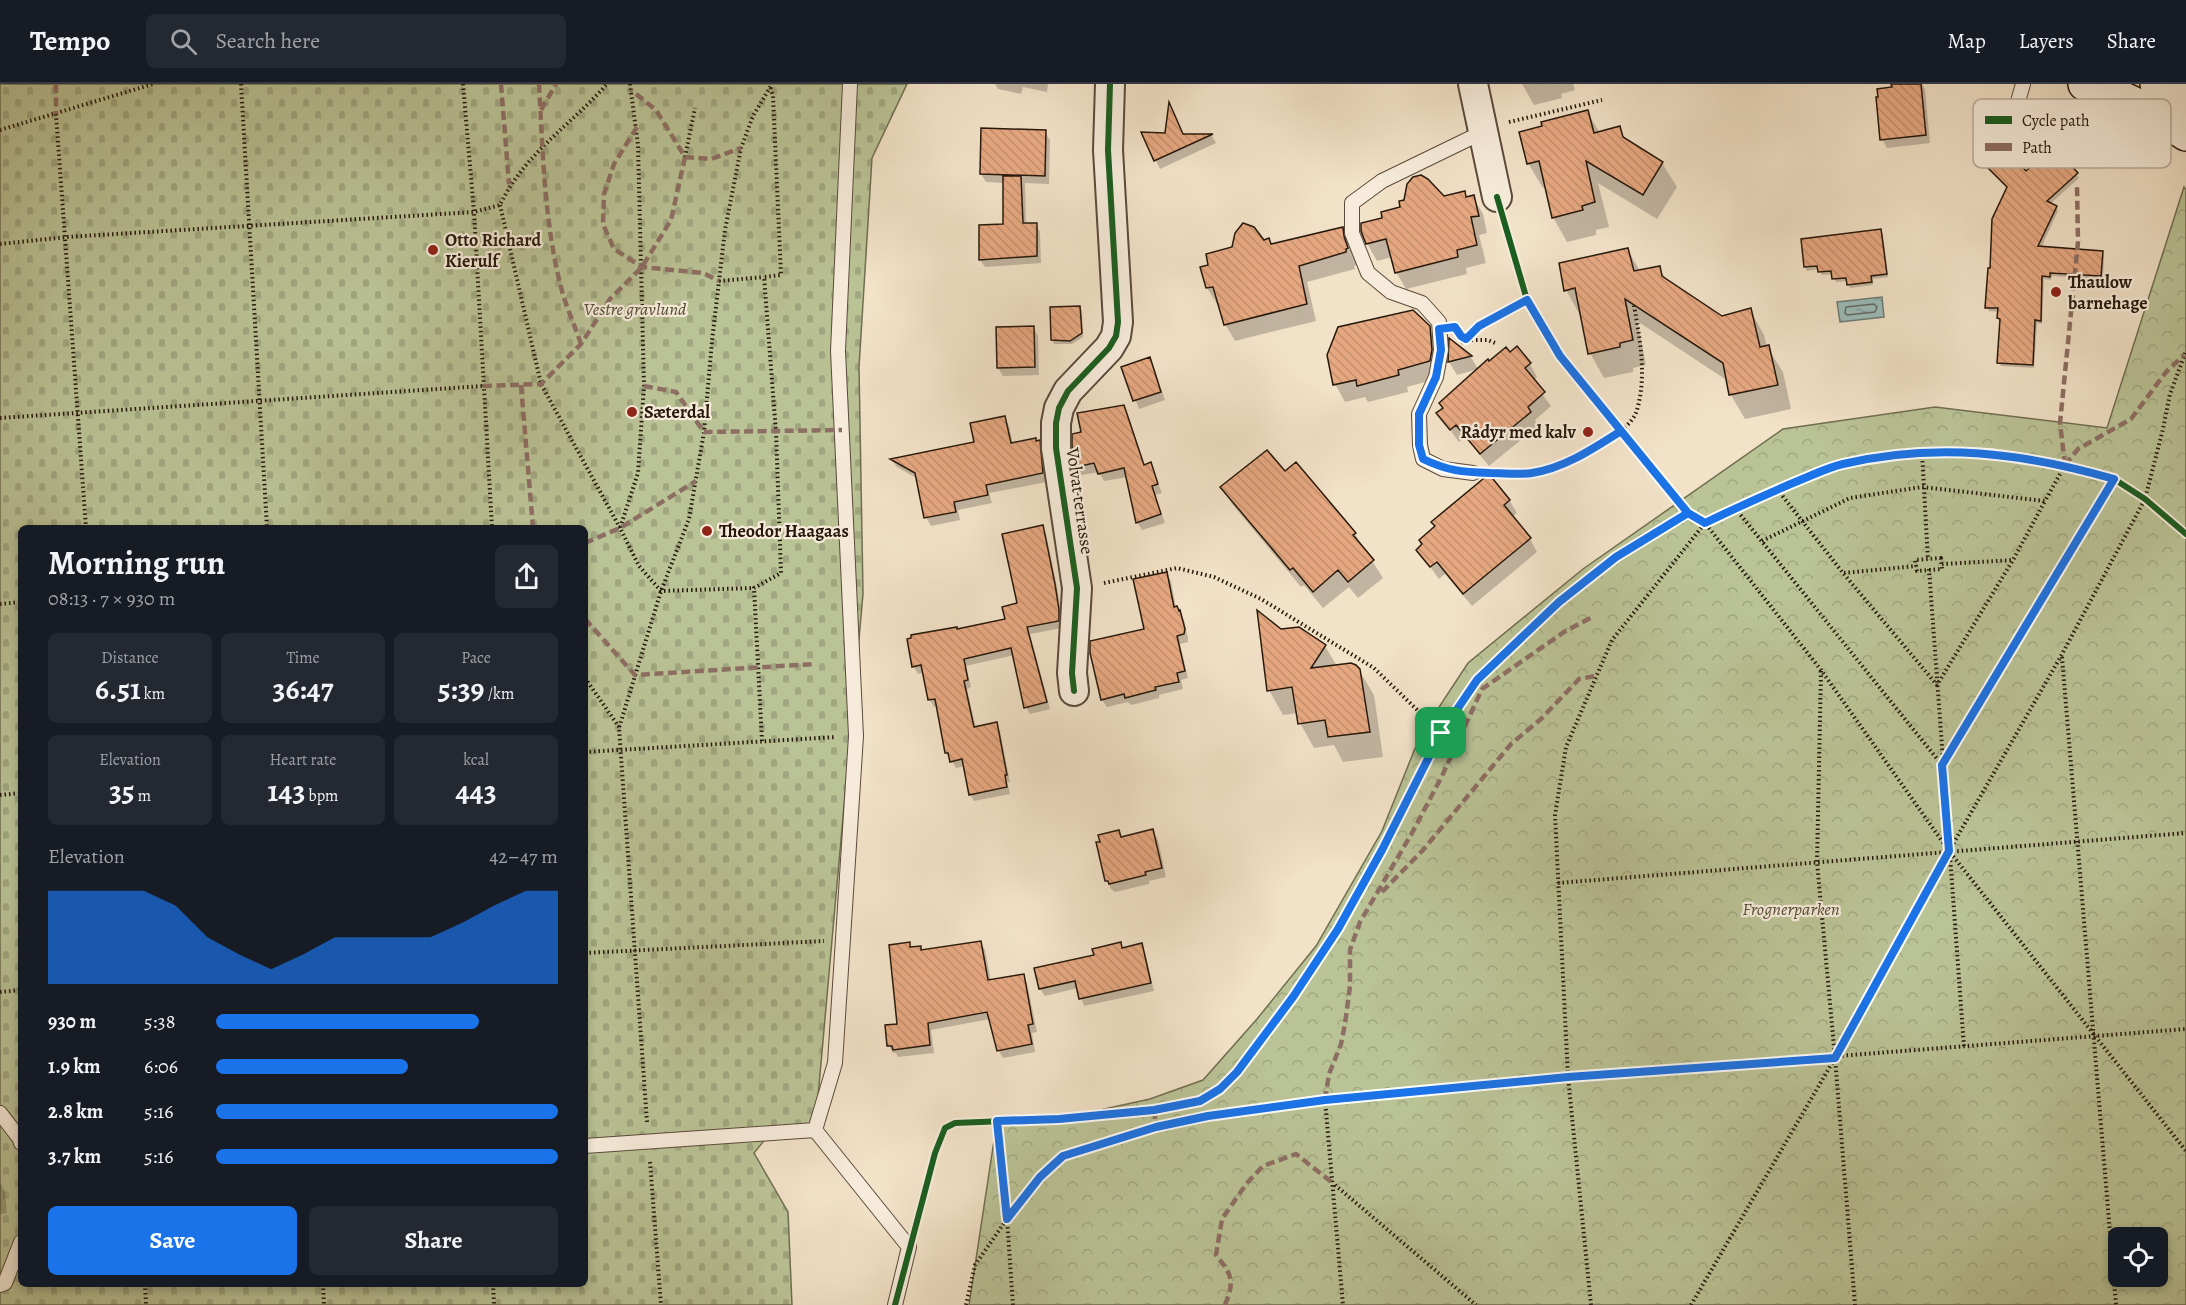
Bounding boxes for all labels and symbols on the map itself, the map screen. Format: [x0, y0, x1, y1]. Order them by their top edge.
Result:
legend [1973, 99, 2171, 168]
text: Cycle path [2022, 110, 2090, 132]
text: Path [2022, 137, 2052, 159]
place label: Otto Richard Kierulf [445, 228, 542, 273]
marker: Otto Richard Kierulf [426, 243, 440, 257]
place label: Thaulow barnehage [2067, 270, 2148, 315]
marker: Thaulow barnehage [2049, 285, 2063, 299]
park label: Vestre gravlund [584, 297, 687, 321]
place label: Sæterdal [644, 400, 710, 424]
marker: Sæterdal [625, 405, 639, 419]
place label: Rådyr med kalv [1460, 420, 1577, 444]
marker: Rådyr med kalv [1581, 425, 1595, 439]
street label: Volvat terrasse [1061, 445, 1099, 556]
place label: Theodor Haagaas [719, 519, 849, 543]
marker: Theodor Haagaas [700, 524, 714, 538]
pin [1415, 707, 1466, 758]
park label: Frognerparken [1742, 897, 1840, 921]

